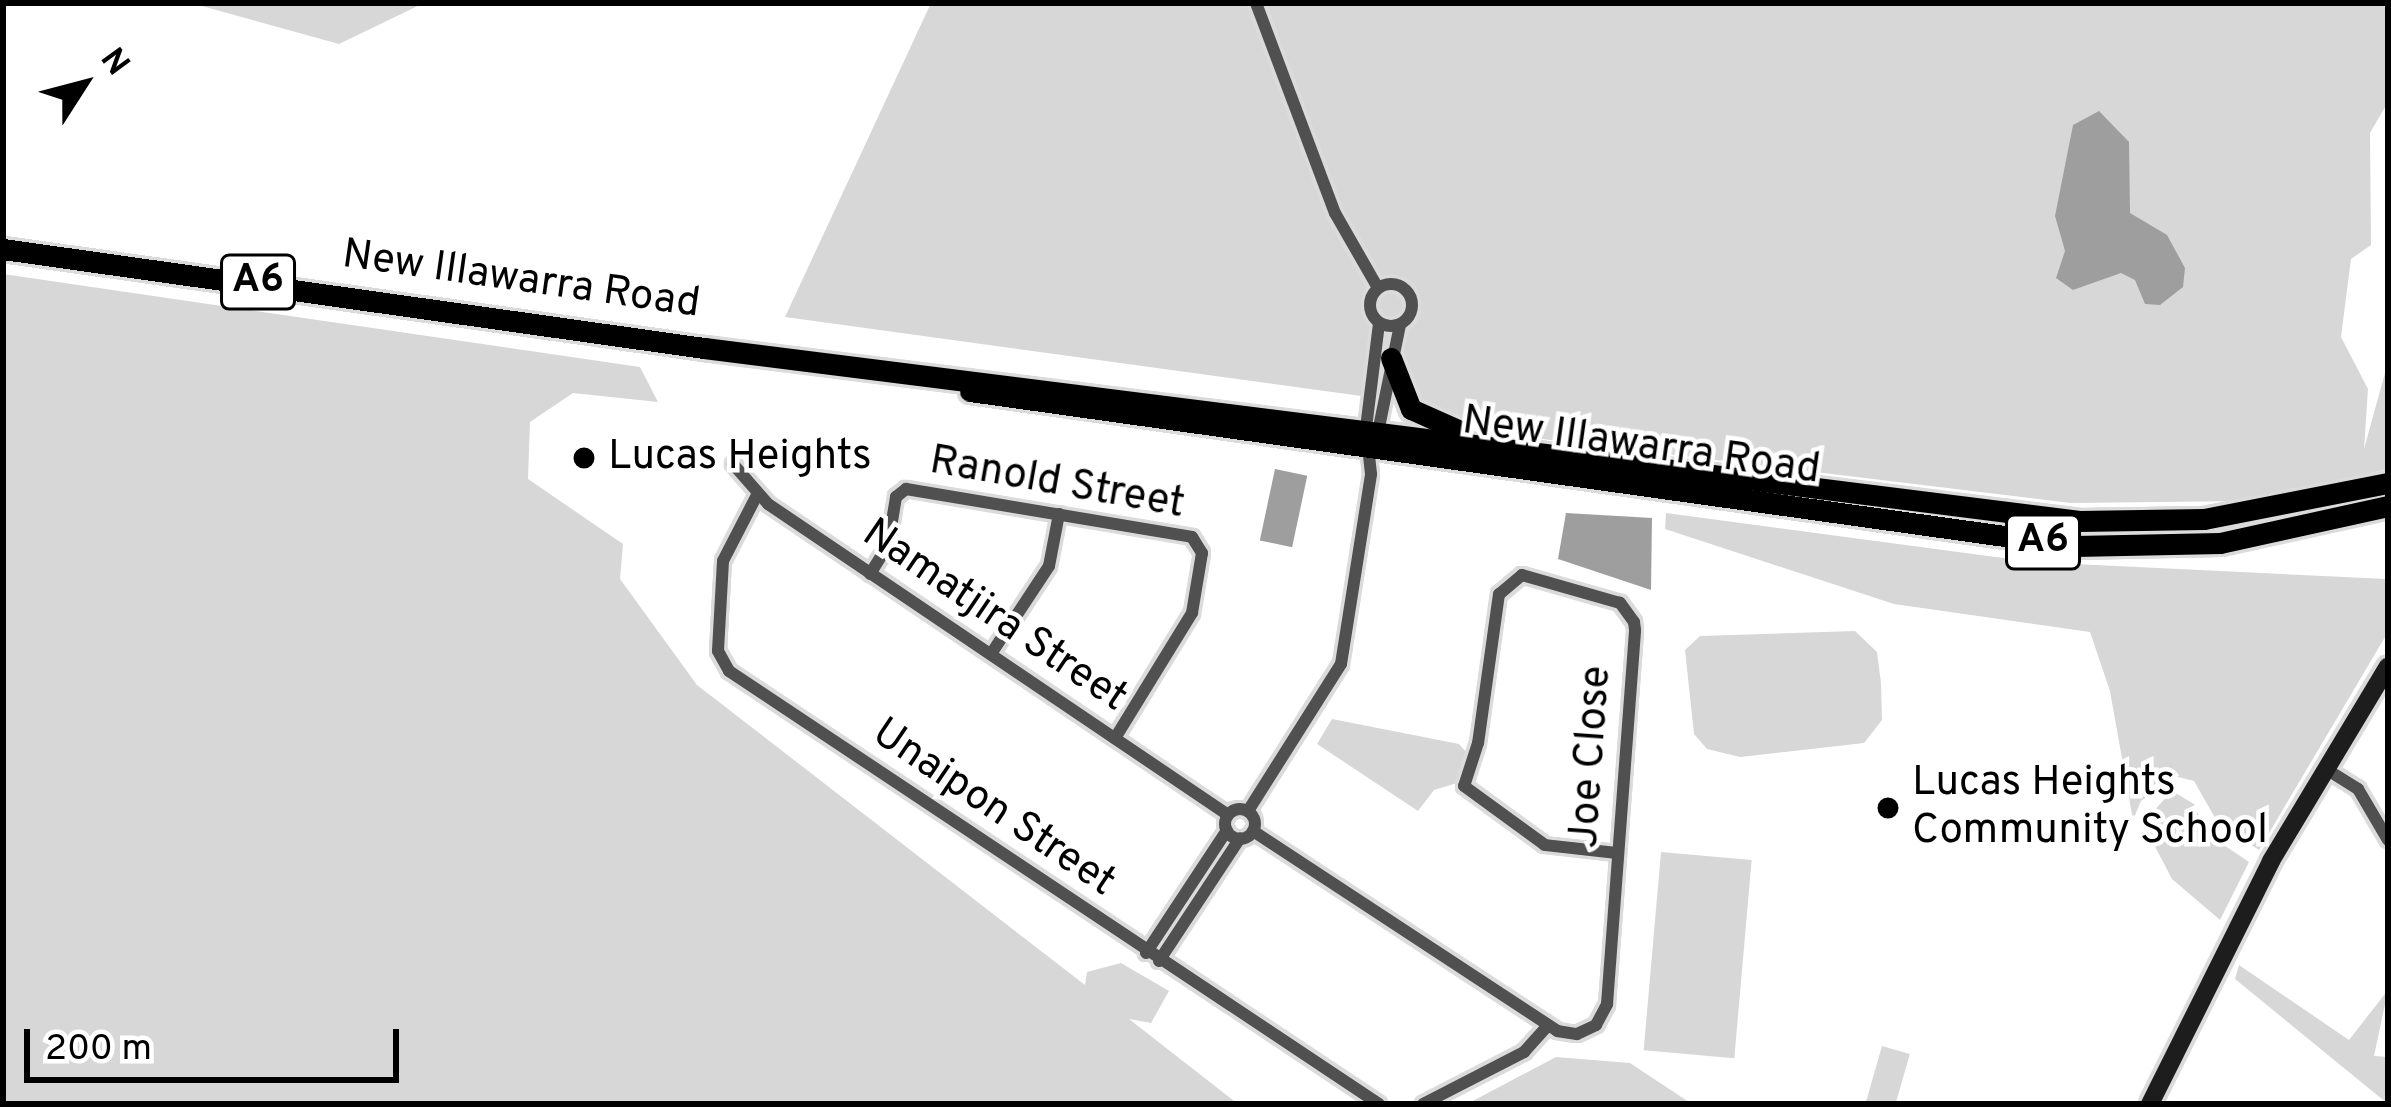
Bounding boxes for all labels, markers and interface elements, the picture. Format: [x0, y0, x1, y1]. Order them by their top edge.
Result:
north arrow [24, 24, 144, 144]
text: N [89, 41, 137, 85]
street label: New Illawarra Road [339, 231, 703, 331]
road number: A6 [219, 249, 297, 315]
street label: New Illawarra Road [1459, 397, 1823, 497]
place label: Lucas Heights [608, 433, 872, 483]
street label: Ranold Street [926, 437, 1188, 531]
marker: Lucas Heights [571, 445, 597, 471]
road number: A6 [2004, 509, 2082, 575]
street label: Namatjira Street [852, 510, 1136, 724]
street label: Joe Close [1560, 664, 1624, 850]
street label: Unaipon Street [862, 709, 1124, 909]
place label: Lucas Heights Community School [1912, 759, 2268, 858]
marker: Lucas Heights Community School [1875, 795, 1901, 821]
scale bar [30, 1005, 405, 1079]
text: 200 m [45, 1027, 152, 1073]

